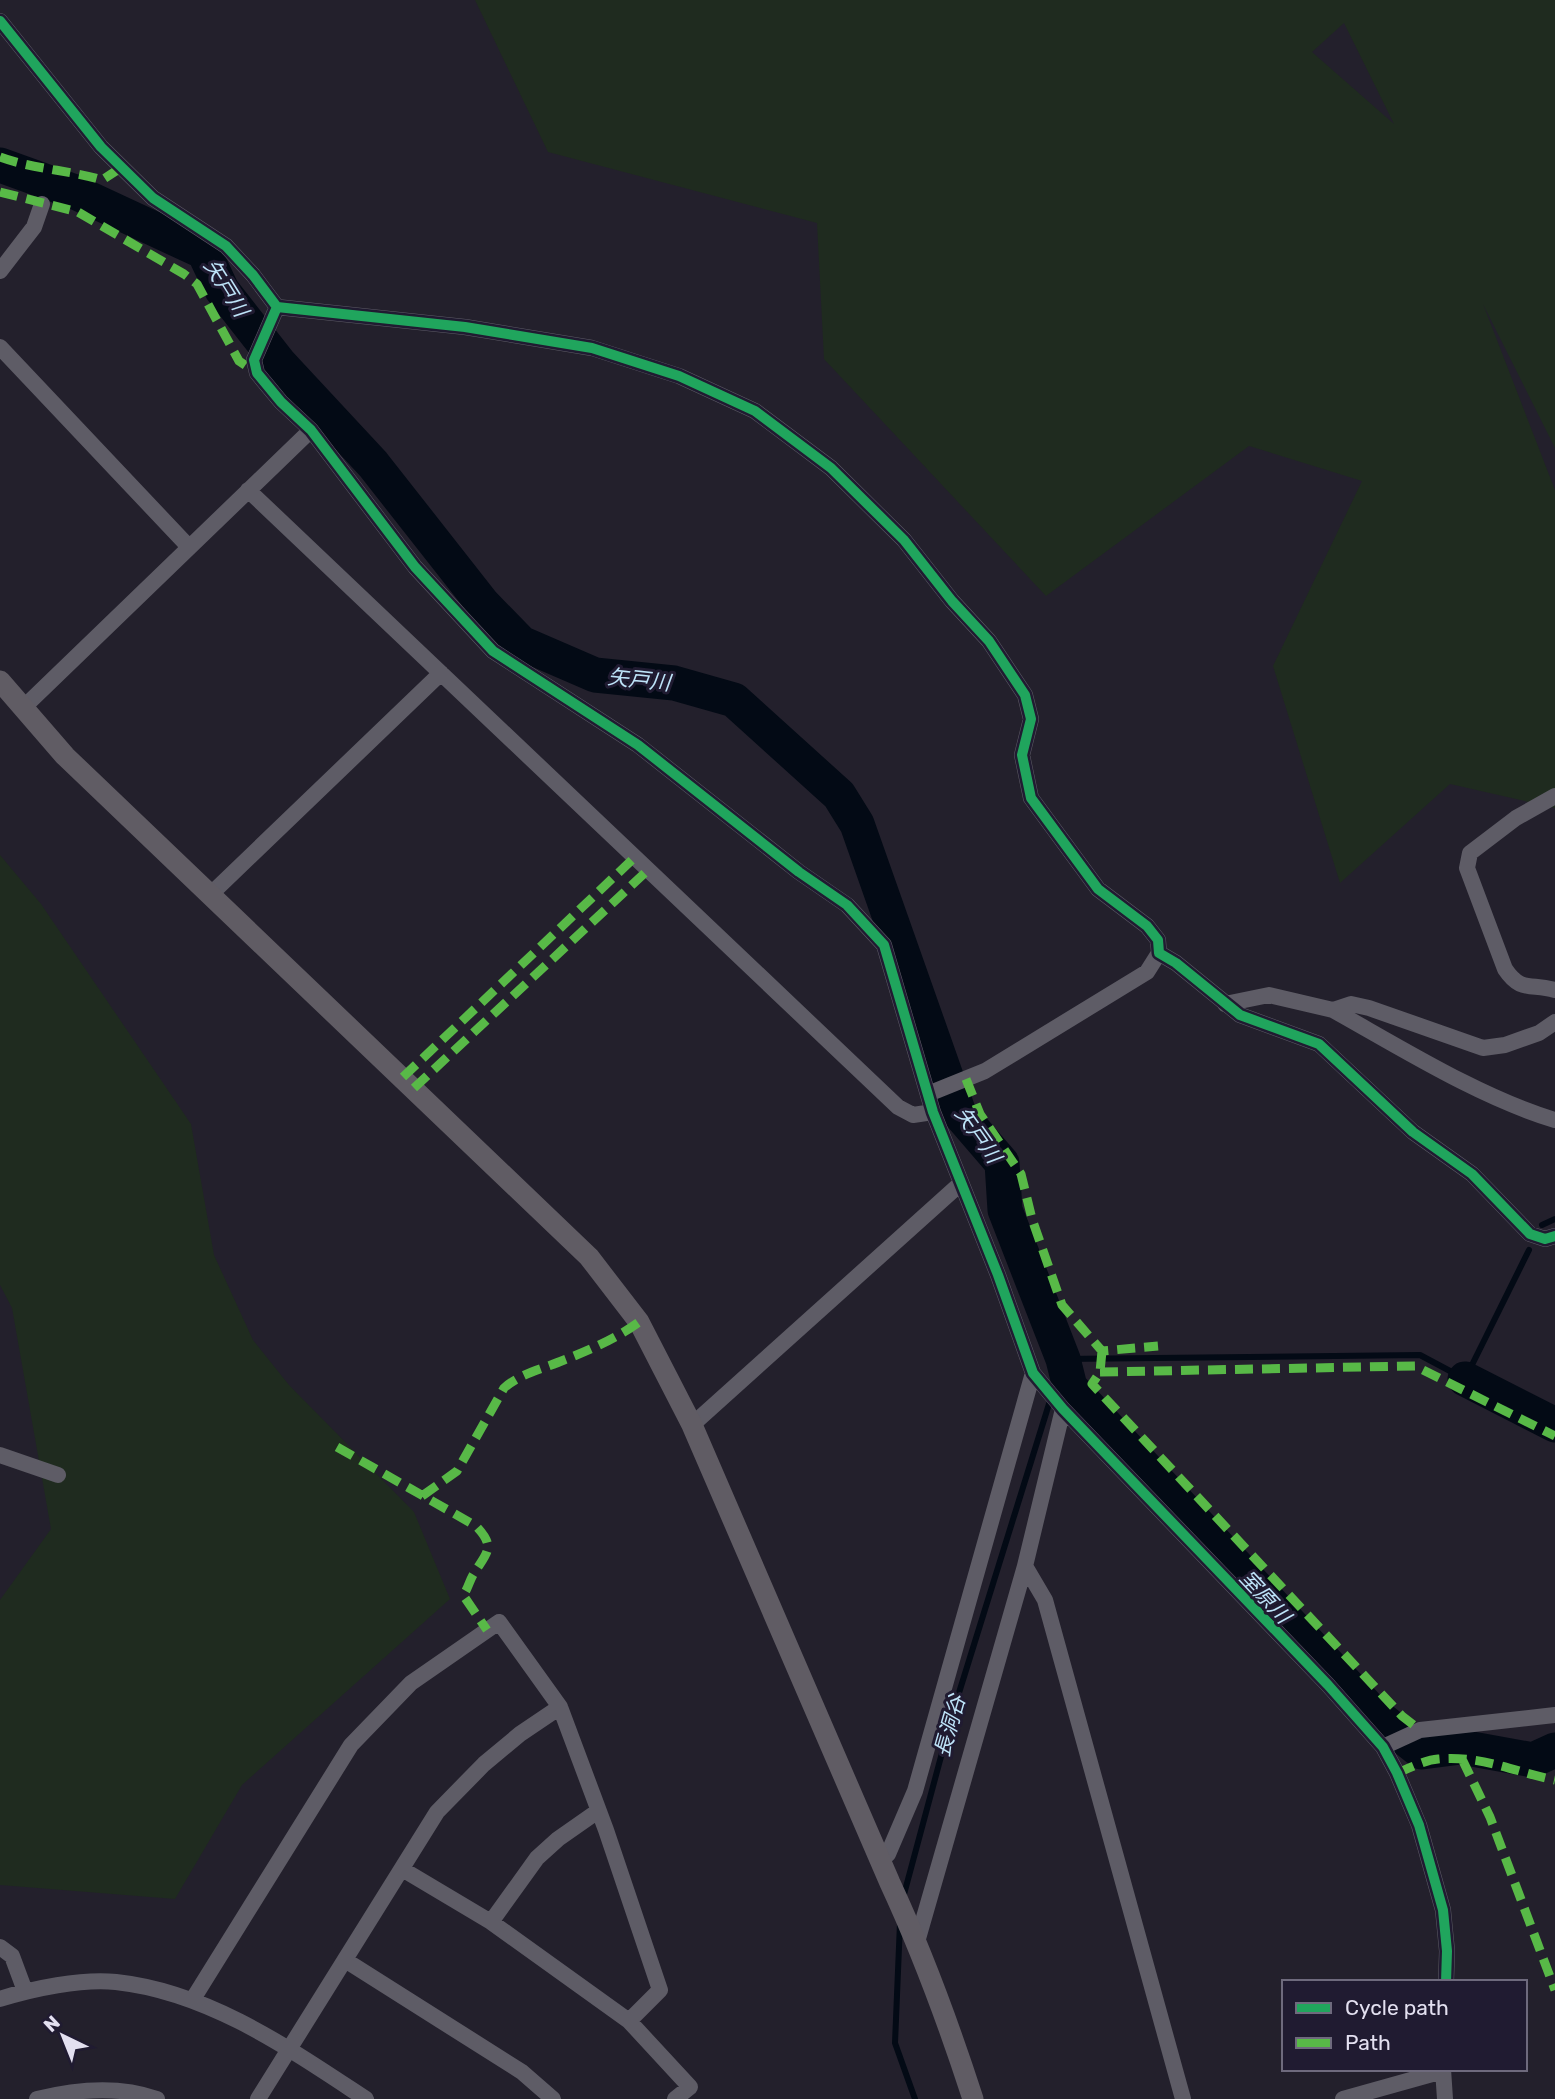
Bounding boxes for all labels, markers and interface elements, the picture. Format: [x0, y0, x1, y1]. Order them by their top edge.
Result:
water label: 矢戸川 [199, 254, 255, 323]
water label: 矢戸川 [606, 664, 674, 695]
water label: 矢戸川 [950, 1102, 1008, 1169]
water label: 室原川 [1235, 1565, 1297, 1630]
water label: 長洞谷 [929, 1690, 971, 1760]
legend [1282, 1980, 1527, 2071]
text: Cycle path [1345, 1995, 1449, 2020]
north arrow [28, 2001, 98, 2071]
text: N [39, 2011, 65, 2037]
text: Path [1345, 2030, 1391, 2055]

